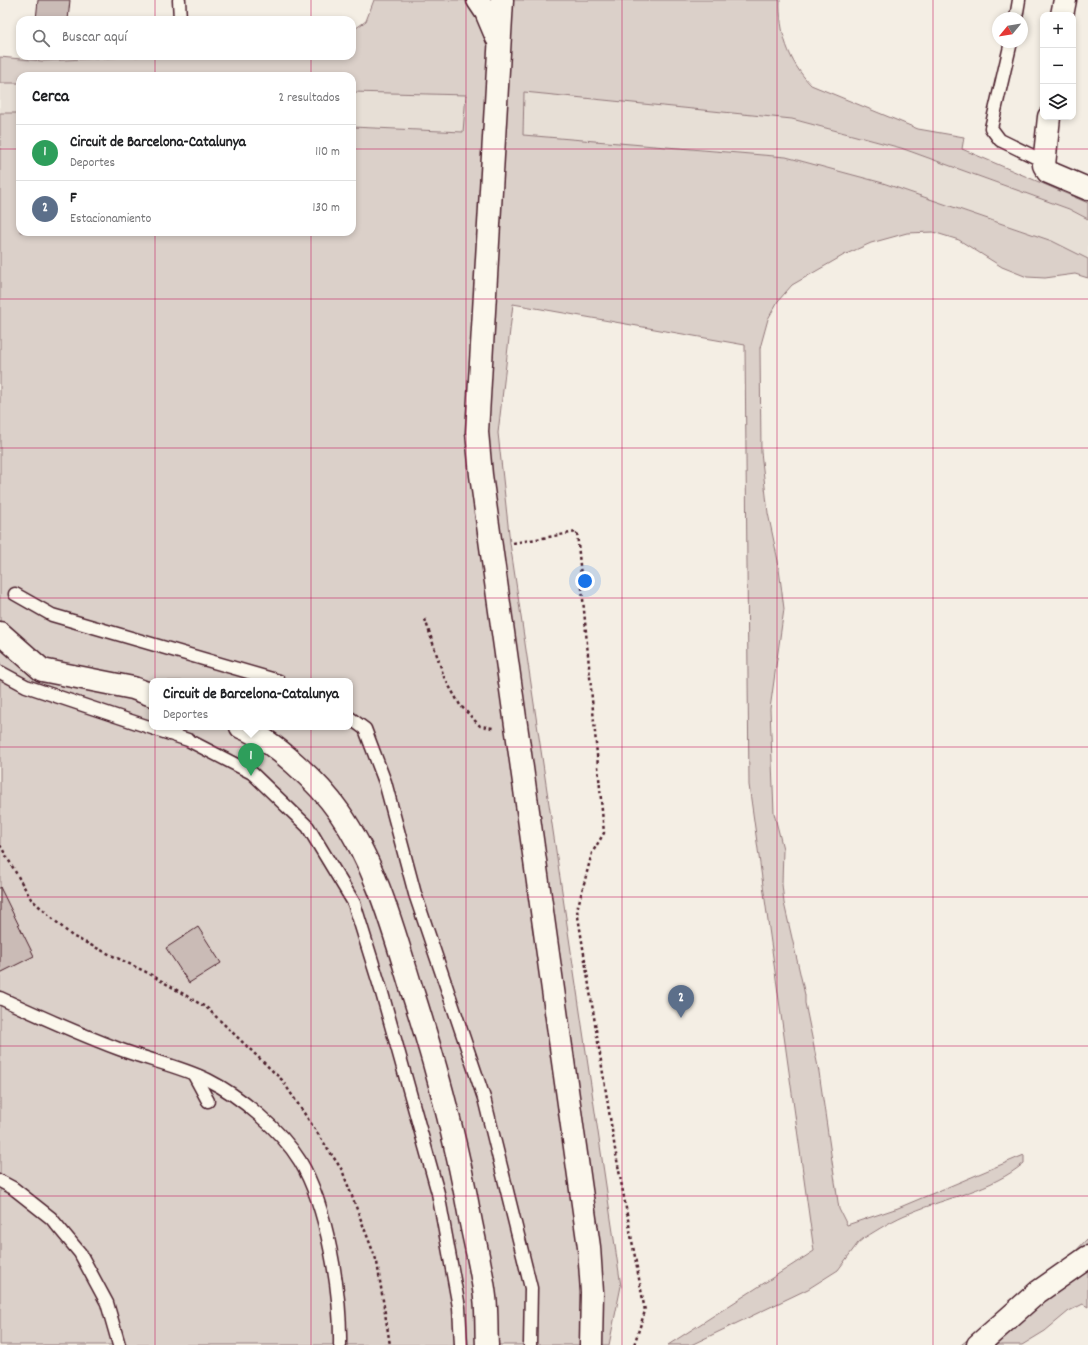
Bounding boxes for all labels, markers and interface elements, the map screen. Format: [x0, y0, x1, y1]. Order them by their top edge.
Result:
north arrow [992, 12, 1028, 48]
map controls [1040, 12, 1076, 120]
button: + [1040, 12, 1076, 48]
search box [16, 16, 356, 60]
icon: search [30, 27, 52, 49]
text: Buscar aquí [62, 27, 127, 49]
button: − [1040, 48, 1076, 84]
button: layers [1040, 84, 1076, 120]
text: Cerca [32, 86, 69, 110]
text: 2 resultados [278, 89, 340, 108]
text: Circuit de Barcelona-Catalunya [70, 132, 246, 154]
text: 1 [44, 143, 46, 162]
text: 110 m [315, 143, 340, 162]
text: Deportes [70, 154, 115, 173]
text: F [70, 188, 77, 210]
text: 2 [42, 199, 48, 218]
text: 130 m [312, 199, 340, 218]
text: Estacionamiento [70, 210, 151, 229]
your location [575, 571, 595, 591]
popup [149, 678, 353, 730]
text: Circuit de Barcelona-Catalunya [163, 684, 339, 706]
text: Deportes [163, 706, 208, 725]
pin: 1 [238, 743, 264, 776]
pin: 2 [668, 985, 694, 1018]

